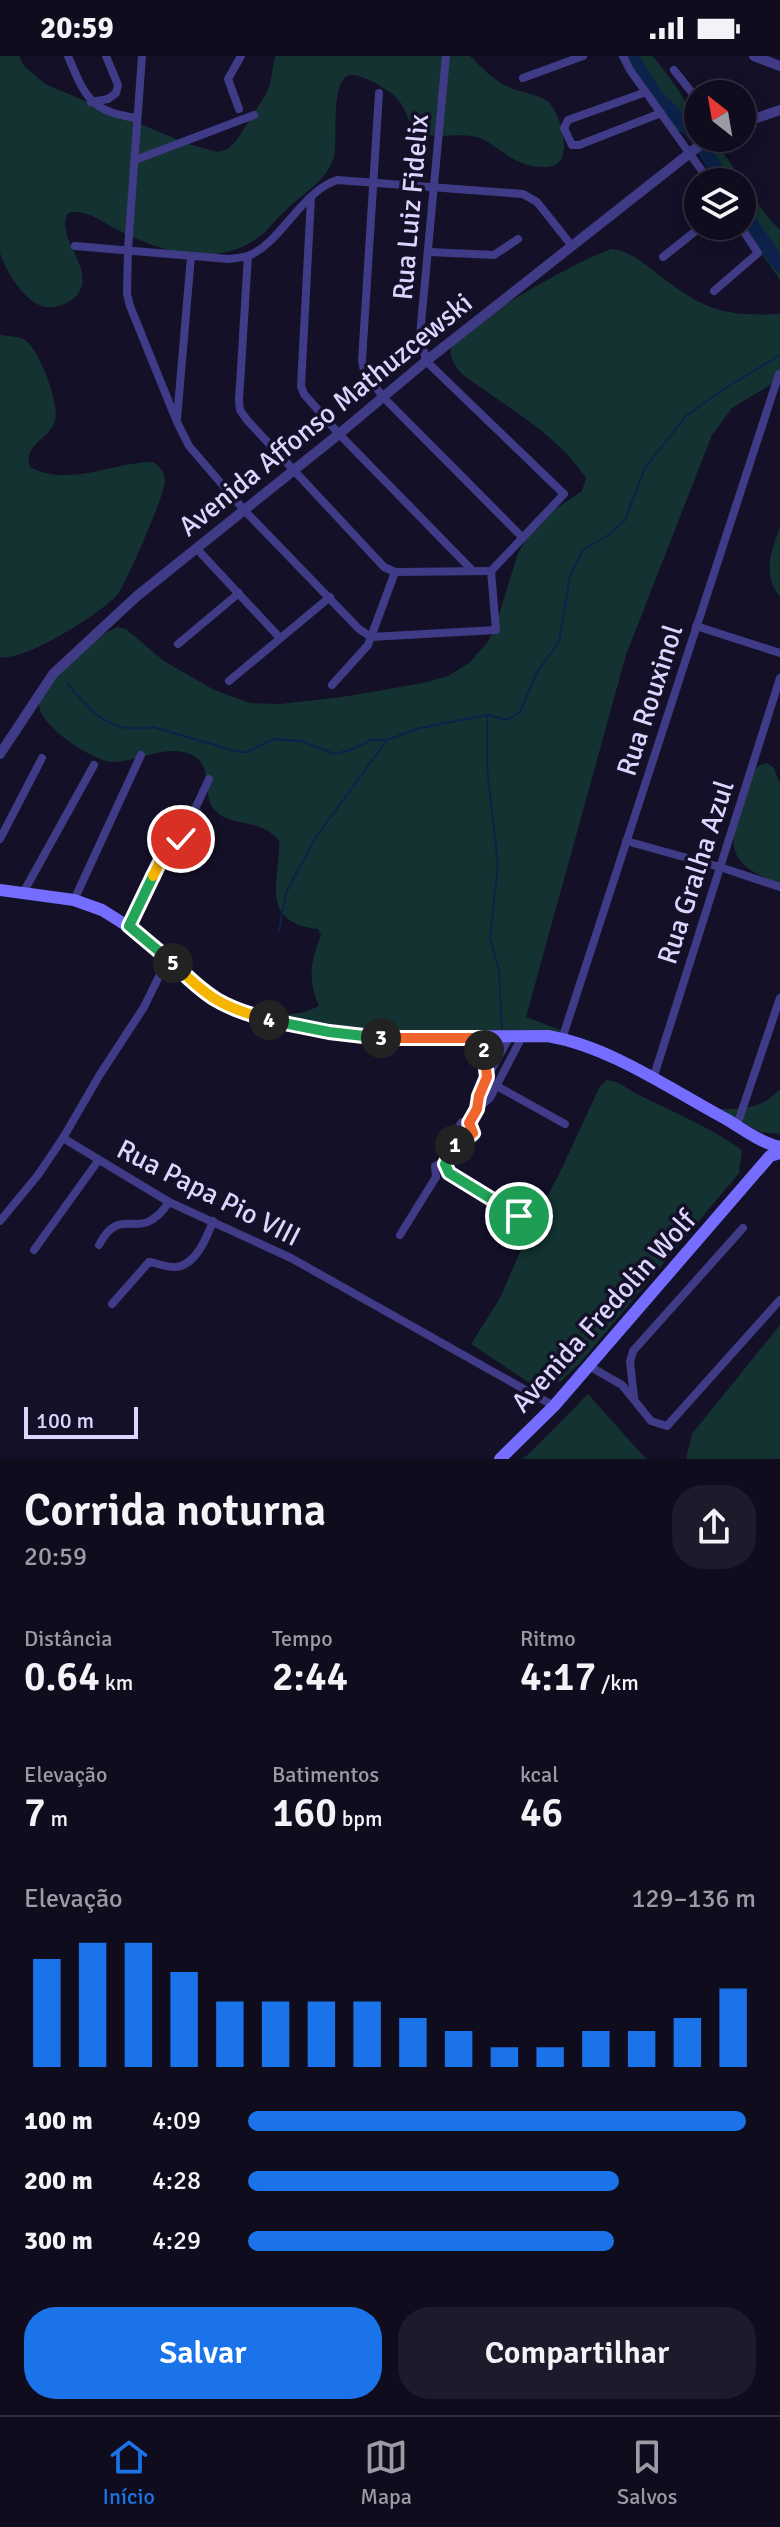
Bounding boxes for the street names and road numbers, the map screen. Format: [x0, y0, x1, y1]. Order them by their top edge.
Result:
street label: Rua Luiz Fidelix [386, 113, 436, 302]
street label: Avenida Affonso Mathuzcewski [172, 286, 479, 544]
street label: Rua Rouxinol [610, 620, 690, 780]
street label: Rua Gralha Azul [650, 776, 742, 968]
street label: Rua Papa Pio VIII [111, 1132, 306, 1254]
street label: Avenida Fredolin Wolf [504, 1202, 704, 1420]

